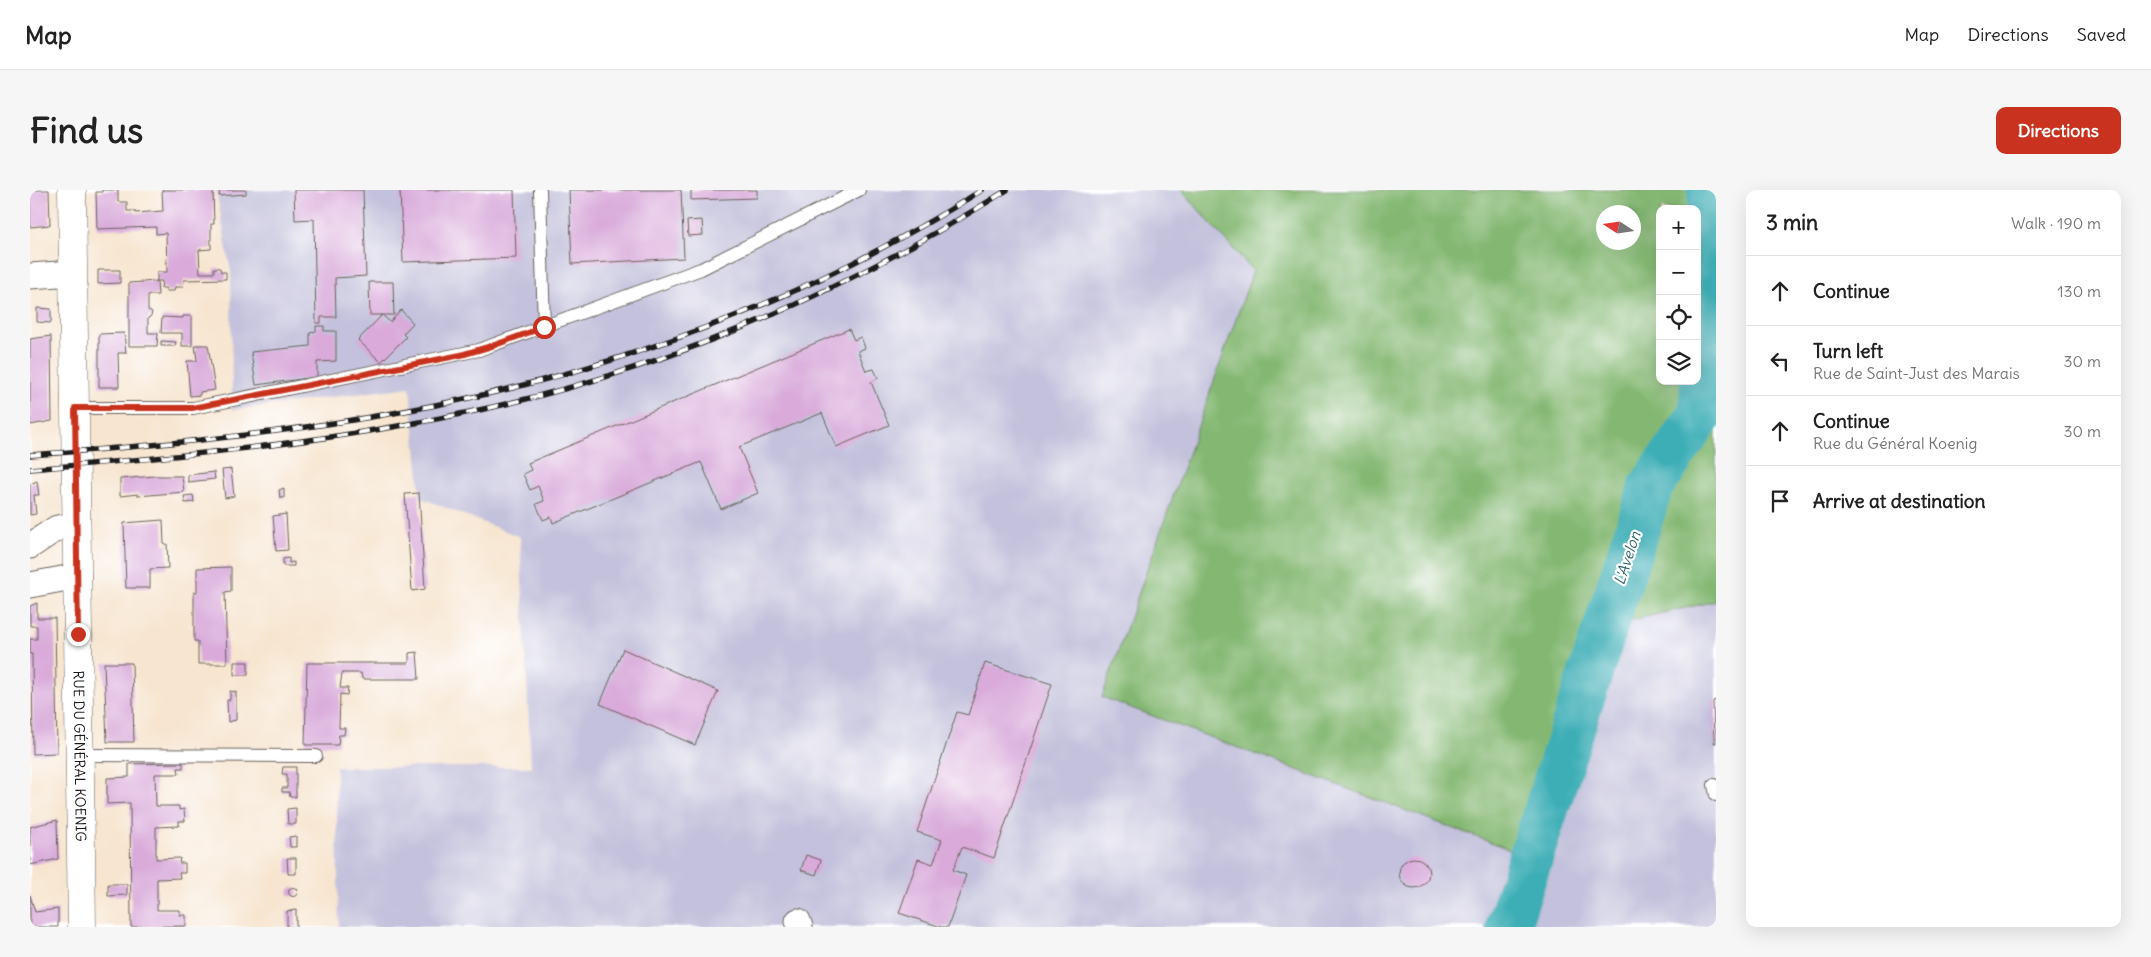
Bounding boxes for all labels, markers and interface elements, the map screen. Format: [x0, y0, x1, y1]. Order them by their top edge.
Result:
text: Map [25, 20, 72, 50]
text: Map [1904, 23, 1939, 46]
text: Directions [1967, 23, 2049, 46]
text: Saved [2077, 23, 2126, 46]
button: Directions [1996, 107, 2121, 154]
text: Find us [30, 108, 143, 152]
north arrow [1596, 205, 1641, 250]
map controls [1656, 205, 1701, 385]
button: + [1656, 205, 1701, 250]
text: 3 min [1766, 209, 1818, 236]
text: Walk · 190 m [2011, 213, 2101, 233]
button: − [1656, 250, 1701, 295]
icon: ahead [1766, 277, 1794, 305]
text: Continue [1813, 279, 1890, 303]
text: 130 m [2057, 281, 2101, 301]
button: locate [1656, 295, 1701, 340]
route start [533, 316, 556, 339]
text: Turn left [1813, 339, 1883, 363]
button: layers [1656, 340, 1701, 385]
icon: left [1766, 347, 1794, 375]
text: 30 m [2064, 351, 2101, 371]
text: Rue de Saint-Just des Marais [1813, 363, 2020, 383]
text: Continue [1813, 409, 1890, 433]
icon: ahead [1766, 417, 1794, 445]
text: 30 m [2064, 421, 2101, 441]
text: Rue du Général Koenig [1813, 433, 1977, 453]
icon: arrive [1766, 487, 1794, 515]
text: Arrive at destination [1813, 489, 1986, 513]
water label: L'Avelon [1610, 529, 1645, 587]
route end [67, 623, 90, 646]
street label: RUE DU GÉNÉRAL KOENIG [70, 670, 90, 842]

